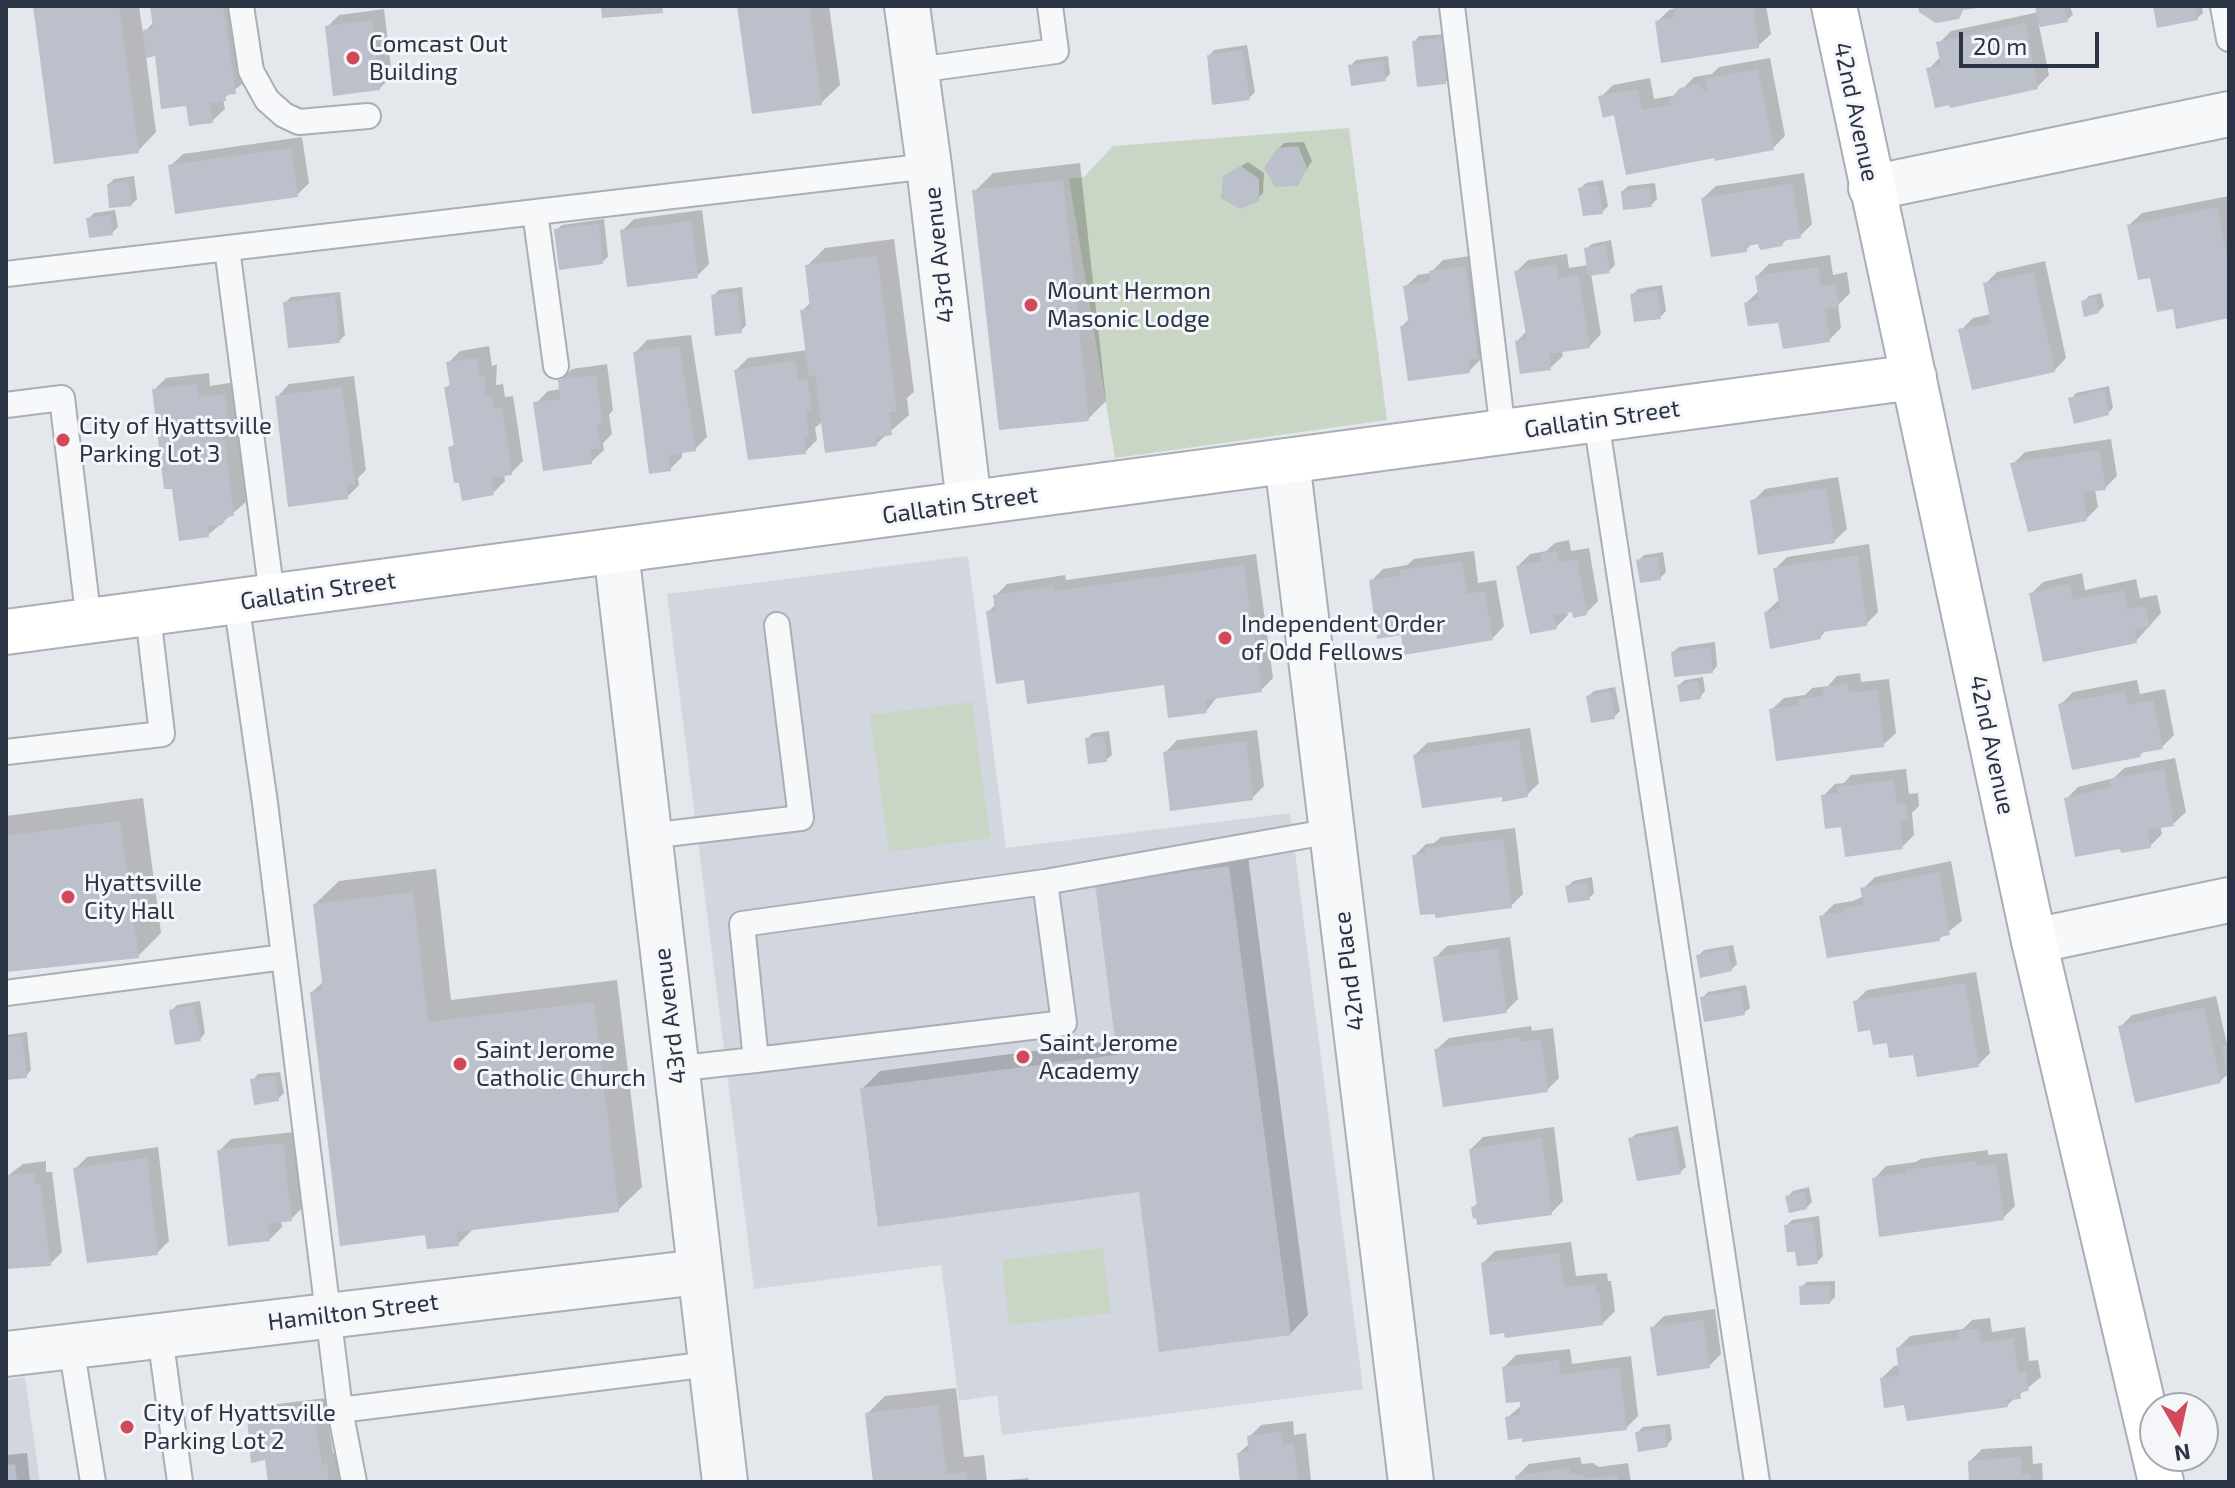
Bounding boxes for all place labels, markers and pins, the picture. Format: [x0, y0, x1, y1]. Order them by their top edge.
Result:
place label: Comcast Out Building [369, 30, 508, 86]
marker: Comcast Out Building [344, 49, 362, 67]
place label: Mount Hermon Masonic Lodge [1047, 277, 1211, 333]
marker: Mount Hermon Masonic Lodge [1022, 296, 1040, 314]
place label: City of Hyattsville Parking Lot 3 [79, 412, 272, 468]
marker: City of Hyattsville Parking Lot 3 [54, 431, 72, 449]
place label: Independent Order of Odd Fellows [1241, 610, 1445, 666]
marker: Independent Order of Odd Fellows [1216, 629, 1234, 647]
place label: Hyattsville City Hall [84, 869, 202, 925]
marker: Hyattsville City Hall [59, 888, 77, 906]
place label: Saint Jerome Academy [1039, 1029, 1178, 1085]
place label: Saint Jerome Catholic Church [476, 1036, 646, 1092]
marker: Saint Jerome Academy [1014, 1048, 1032, 1066]
marker: Saint Jerome Catholic Church [451, 1055, 469, 1073]
place label: City of Hyattsville Parking Lot 2 [143, 1399, 336, 1455]
marker: City of Hyattsville Parking Lot 2 [118, 1418, 136, 1436]

